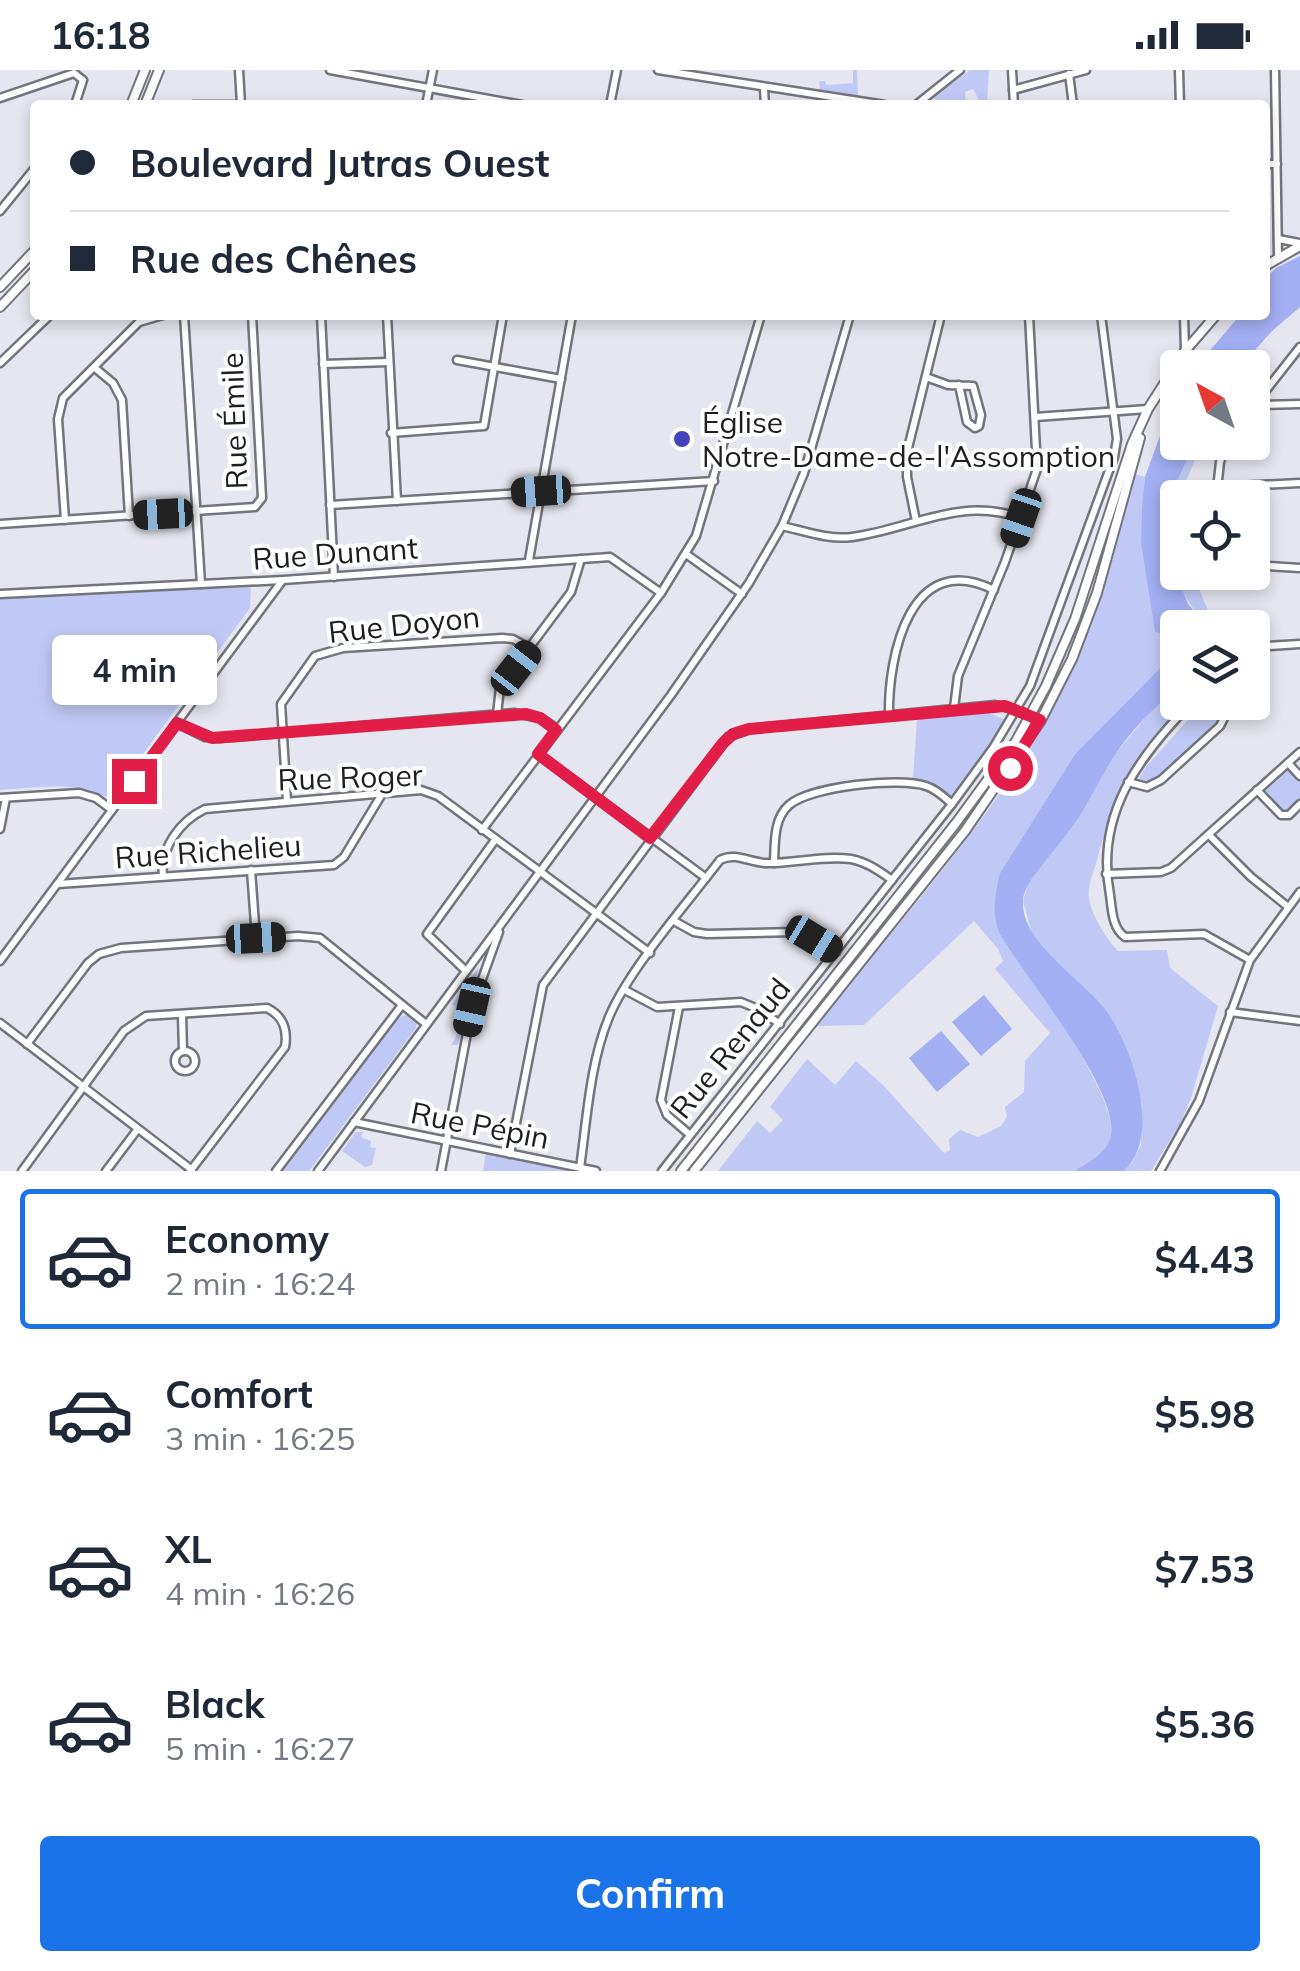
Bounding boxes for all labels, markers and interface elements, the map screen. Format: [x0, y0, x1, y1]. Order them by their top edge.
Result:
text: 16:18 [50, 11, 151, 59]
text: Boulevard Jutras Ouest [130, 139, 549, 187]
text: Rue des Chênes [130, 235, 417, 283]
north arrow [1160, 350, 1270, 460]
map controls [1160, 350, 1270, 720]
street label: Rue Émile [213, 352, 255, 490]
place label: Église Notre-Dame-de-l'Assomption [702, 403, 1115, 475]
marker: Église Notre-Dame-de-l'Assomption [671, 428, 693, 450]
car [510, 474, 572, 508]
button: locate [1160, 480, 1270, 590]
car [997, 485, 1045, 551]
car [132, 497, 194, 531]
street label: Rue Dunant [251, 528, 419, 578]
street label: Rue Doyon [326, 597, 482, 651]
button: layers [1160, 610, 1270, 720]
car [486, 635, 546, 701]
callout: 4 min [52, 636, 216, 706]
text: 4 min [92, 650, 177, 690]
route start [988, 746, 1033, 791]
street label: Rue Roger [277, 755, 423, 799]
route end [112, 759, 157, 804]
street label: Rue Richelieu [114, 826, 302, 876]
car [781, 911, 847, 967]
car [225, 921, 287, 955]
street label: Rue Renaud [662, 970, 798, 1126]
car [451, 974, 493, 1040]
street label: Rue Pépin [408, 1093, 552, 1157]
icon: car [45, 1214, 135, 1304]
text: Economy [165, 1215, 329, 1263]
text: $4.43 [1154, 1235, 1255, 1283]
text: 2 min · 16:24 [165, 1263, 355, 1303]
icon: car [45, 1369, 135, 1459]
text: Comfort [165, 1370, 313, 1418]
text: $5.98 [1154, 1390, 1255, 1438]
text: 3 min · 16:25 [165, 1418, 355, 1458]
icon: car [45, 1524, 135, 1614]
text: XL [165, 1525, 212, 1573]
text: $7.53 [1154, 1545, 1255, 1593]
text: 4 min · 16:26 [165, 1573, 355, 1613]
icon: car [45, 1679, 135, 1769]
text: Black [165, 1680, 265, 1728]
text: $5.36 [1154, 1700, 1255, 1748]
text: 5 min · 16:27 [165, 1728, 355, 1768]
button: Confirm [40, 1836, 1260, 1951]

